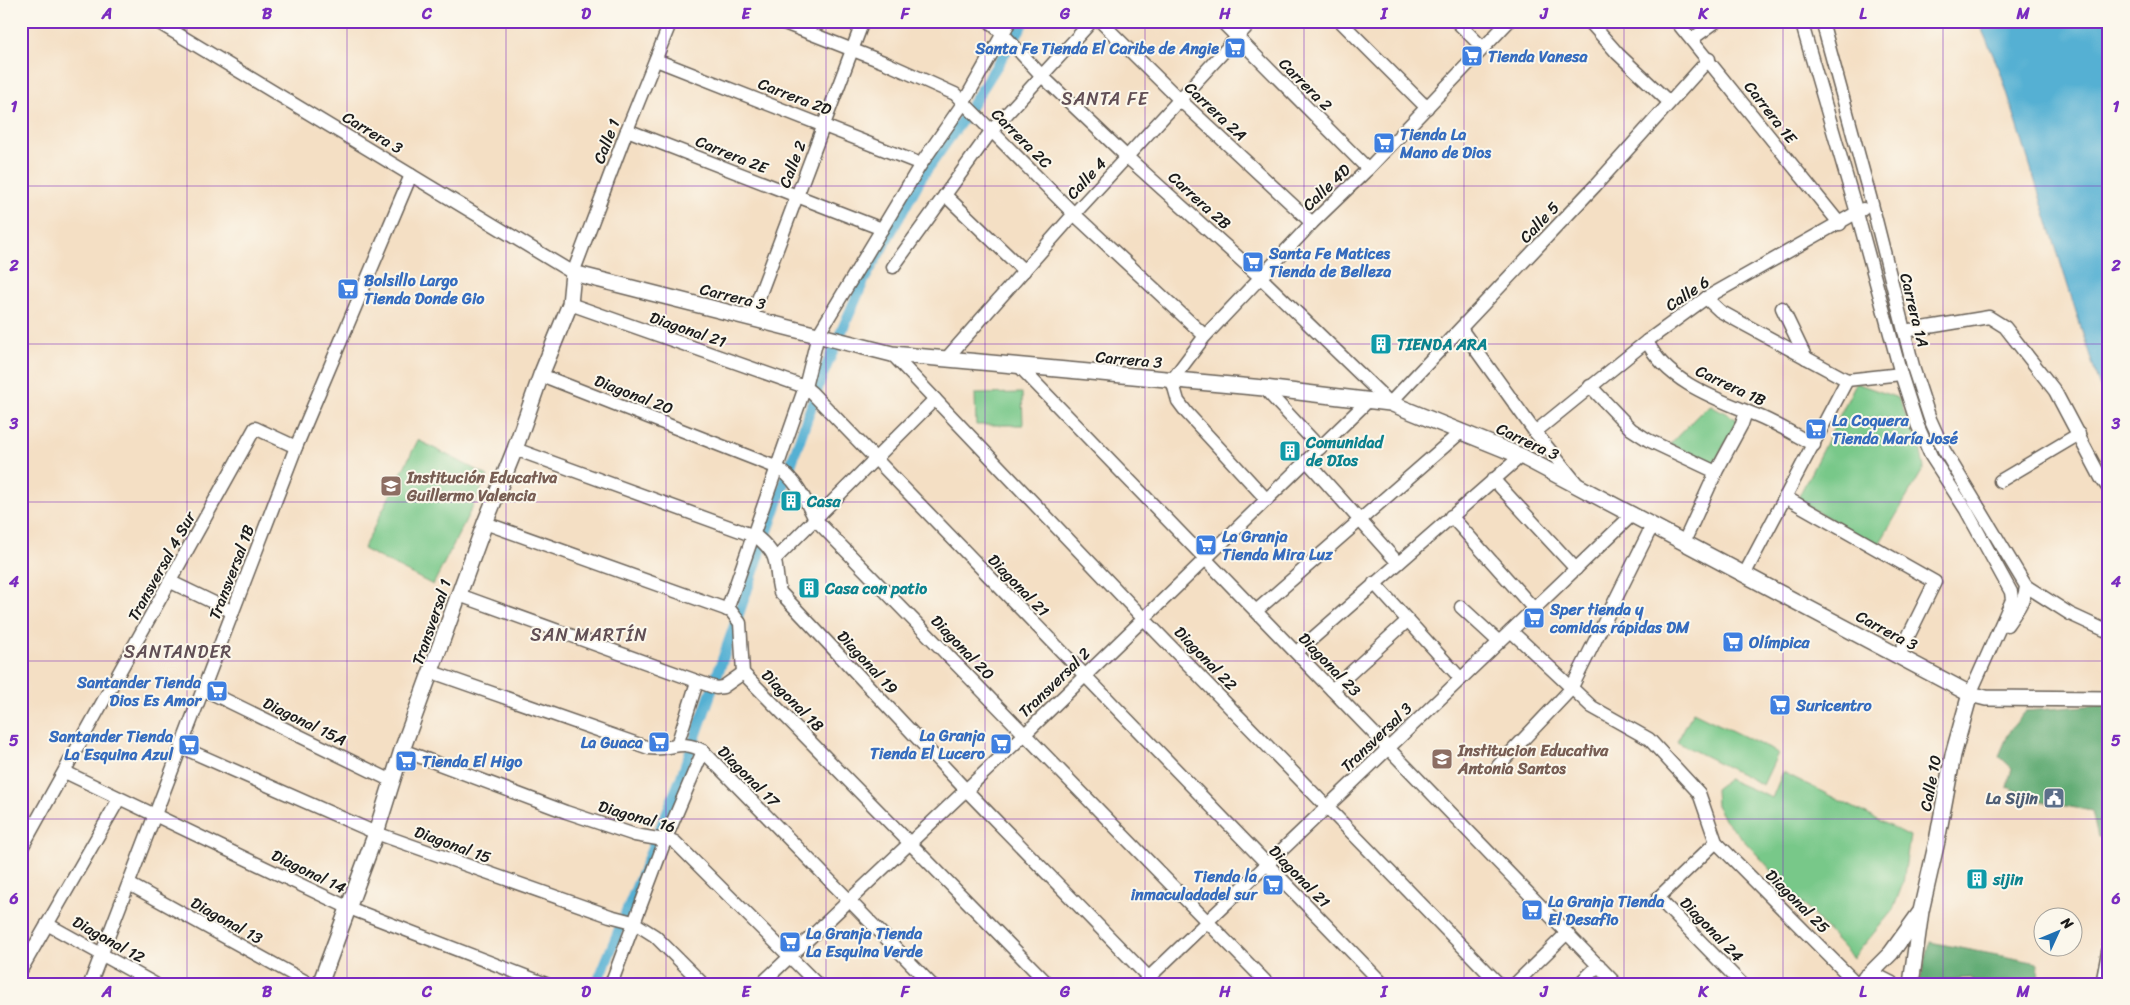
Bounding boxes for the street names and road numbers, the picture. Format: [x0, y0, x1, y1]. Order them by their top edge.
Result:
street label: Carrera 2 [1272, 50, 1340, 118]
street label: Carrera 2D [754, 69, 836, 124]
street label: Carrera 2A [1177, 74, 1254, 149]
street label: Carrera 1E [1736, 74, 1805, 151]
street label: Carrera 2C [984, 101, 1059, 176]
street label: Carrera 3 [337, 103, 409, 162]
street label: Calle 1 [585, 114, 628, 168]
street label: Carrera 2E [691, 127, 774, 183]
street label: Calle 2 [770, 136, 815, 192]
street label: Calle 4 [1059, 150, 1114, 206]
street label: Calle 4D [1295, 156, 1358, 218]
street label: Carrera 2B [1161, 164, 1238, 237]
street label: Calle 5 [1512, 194, 1567, 250]
street label: Calle 6 [1659, 268, 1716, 319]
street label: Carrera 1A [1891, 270, 1938, 350]
street label: Carrera 3 [697, 274, 769, 319]
street label: Diagonal 21 [646, 303, 730, 356]
street label: Carrera 3 [1094, 342, 1164, 377]
street label: Carrera 1B [1691, 356, 1771, 414]
street label: Diagonal 20 [590, 366, 678, 423]
street label: Carrera 3 [1491, 414, 1564, 469]
street label: Transversal 4 Sur [119, 505, 204, 627]
street label: Transversal 1B [200, 520, 263, 624]
street label: Diagonal 21 [981, 547, 1057, 624]
street label: Transversal 1 [403, 575, 460, 669]
street label: Carrera 3 [1850, 602, 1923, 659]
street label: Diagonal 20 [923, 608, 1002, 687]
street label: Diagonal 22 [1167, 619, 1245, 698]
street label: Diagonal 19 [830, 623, 906, 702]
street label: Diagonal 23 [1291, 625, 1368, 704]
street label: Transversal 2 [1011, 640, 1098, 725]
street label: Diagonal 18 [754, 662, 831, 739]
street label: Diagonal 15A [258, 689, 352, 754]
street label: Transversal 3 [1333, 695, 1420, 780]
street label: Diagonal 17 [710, 738, 788, 815]
street label: Calle 10 [1911, 753, 1950, 814]
street label: Diagonal 16 [595, 792, 679, 841]
street label: Diagonal 15 [410, 817, 496, 872]
street label: Diagonal 21 [1262, 838, 1338, 915]
street label: Diagonal 14 [266, 841, 351, 902]
street label: Diagonal 25 [1758, 862, 1837, 941]
street label: Diagonal 13 [185, 889, 269, 952]
street label: Diagonal 24 [1673, 890, 1751, 969]
street label: Diagonal 12 [67, 907, 151, 971]

